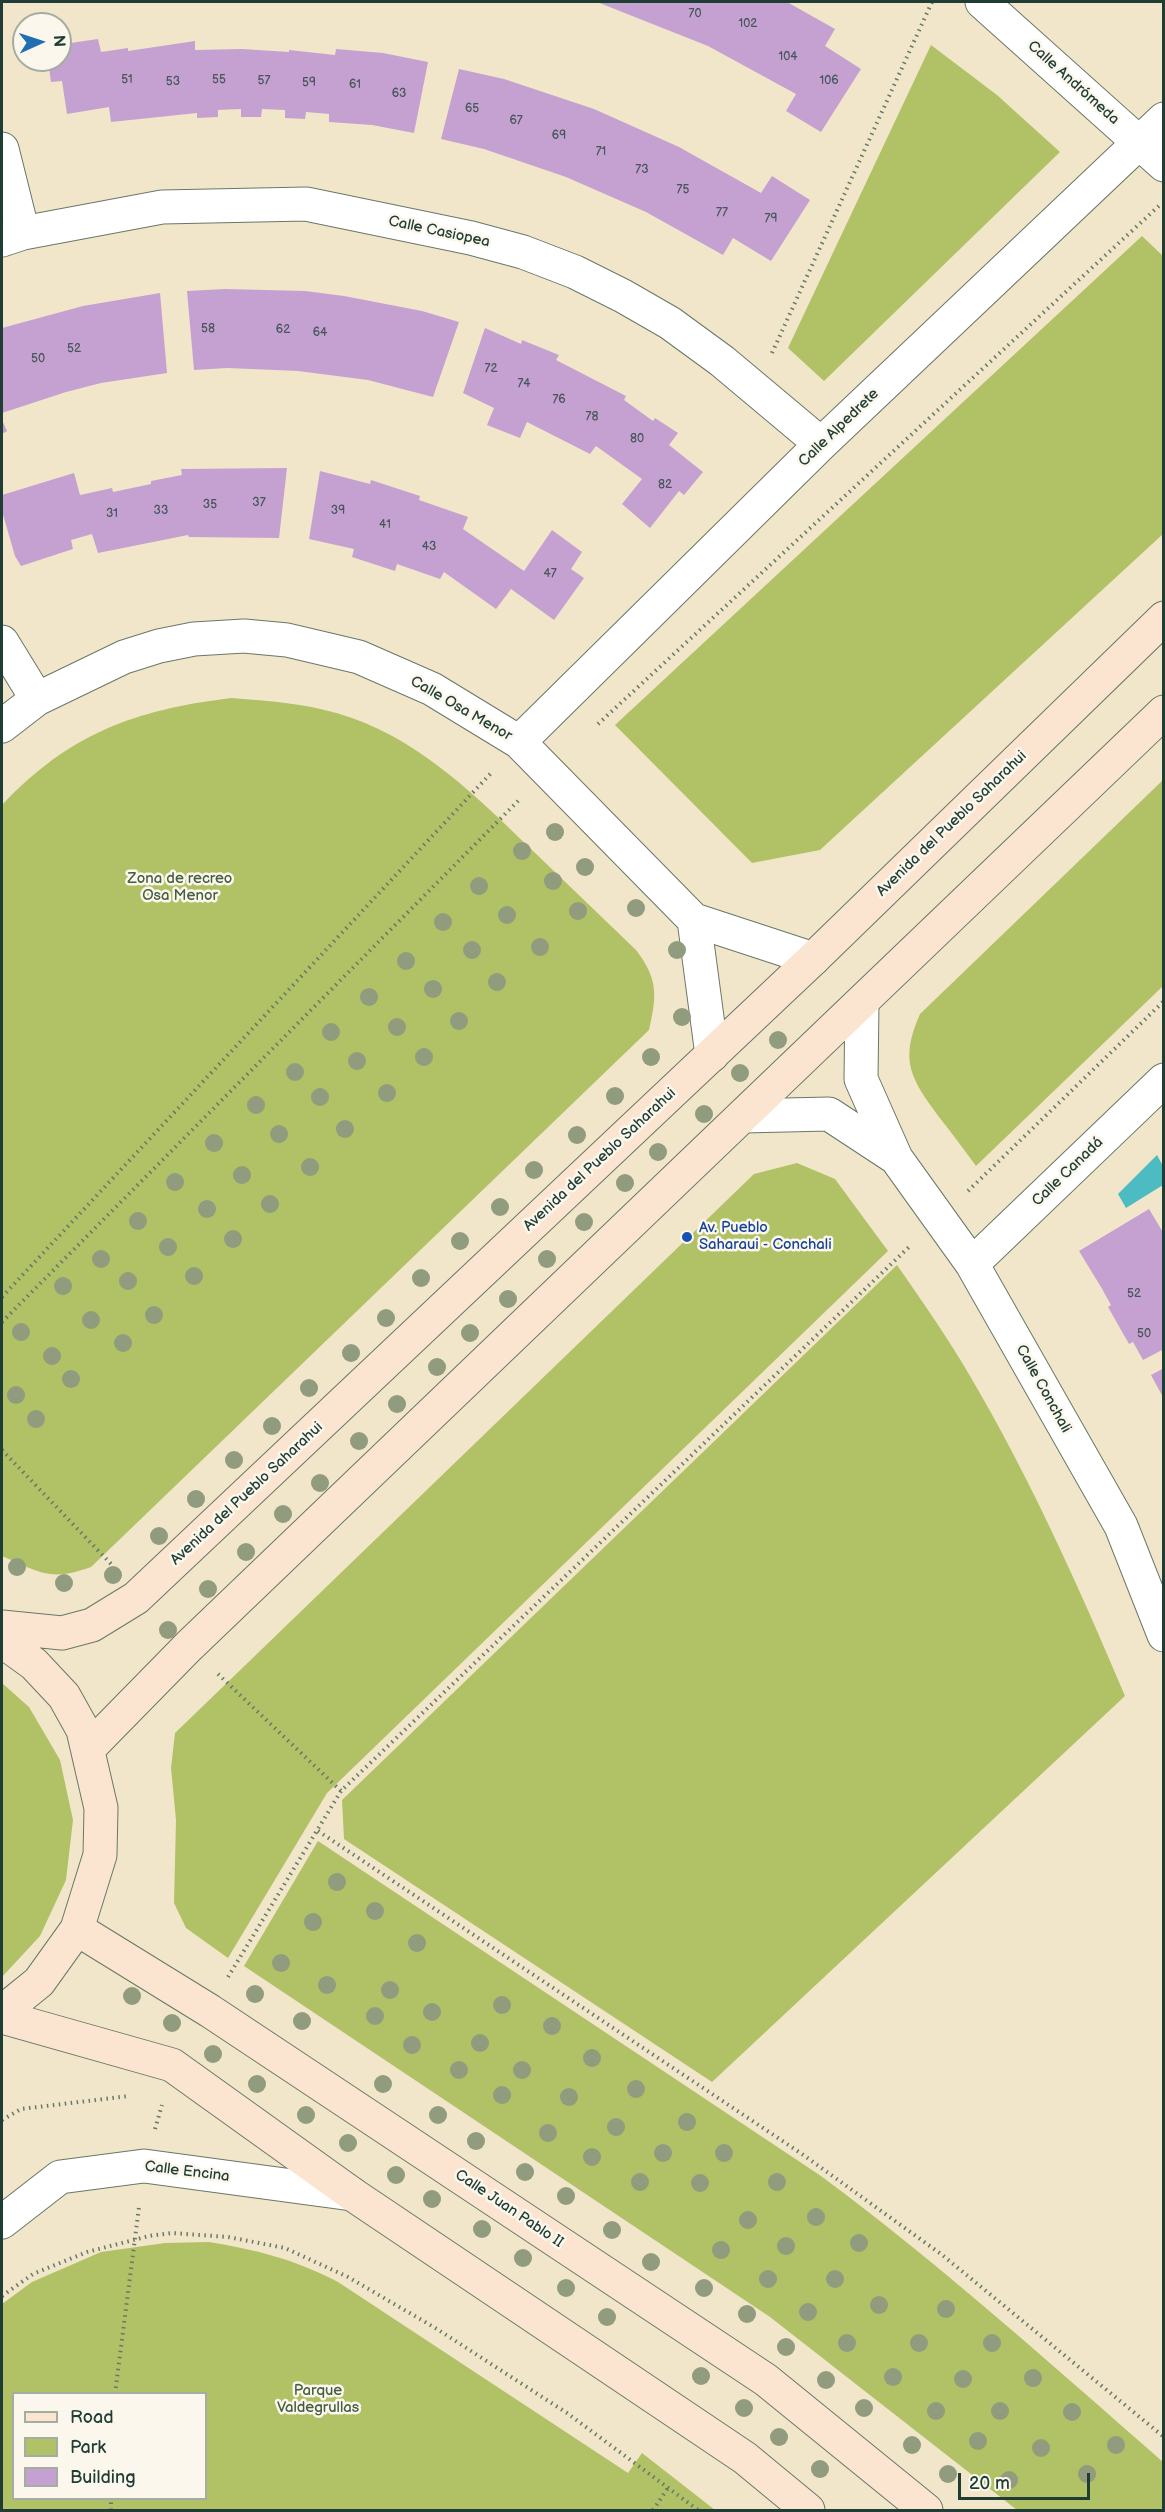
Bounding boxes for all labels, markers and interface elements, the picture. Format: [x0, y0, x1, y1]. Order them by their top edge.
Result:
house number: 70 [689, 7, 701, 21]
north arrow [12, 12, 72, 72]
house number: 102 [739, 17, 757, 31]
text: N [49, 35, 68, 48]
street label: Calle Andrómeda [1024, 37, 1122, 129]
house number: 104 [778, 50, 798, 64]
house number: 51 [121, 73, 133, 87]
house number: 55 [212, 73, 226, 87]
house number: 57 [258, 74, 270, 88]
house number: 106 [819, 74, 839, 88]
house number: 53 [166, 75, 180, 89]
house number: 59 [302, 76, 316, 90]
house number: 61 [349, 78, 361, 92]
house number: 63 [392, 87, 406, 101]
house number: 65 [465, 102, 479, 116]
house number: 67 [509, 114, 523, 128]
house number: 69 [552, 129, 566, 143]
house number: 71 [596, 145, 606, 159]
house number: 73 [635, 163, 649, 177]
house number: 75 [677, 183, 689, 197]
house number: 77 [716, 206, 728, 220]
street label: Calle Casiopea [387, 212, 491, 252]
house number: 79 [765, 212, 777, 226]
house number: 58 [201, 322, 215, 336]
house number: 62 [276, 323, 290, 337]
house number: 64 [313, 326, 327, 340]
house number: 52 [67, 342, 81, 356]
house number: 50 [31, 352, 45, 366]
house number: 72 [485, 362, 497, 376]
house number: 74 [517, 377, 531, 391]
street label: Calle Alpedrete [795, 385, 883, 471]
house number: 76 [552, 393, 566, 407]
house number: 78 [586, 410, 598, 424]
house number: 80 [630, 432, 644, 446]
house number: 82 [658, 478, 672, 492]
house number: 37 [252, 496, 266, 510]
house number: 35 [203, 498, 217, 512]
house number: 33 [154, 504, 168, 518]
house number: 39 [331, 504, 345, 518]
house number: 31 [106, 507, 118, 521]
house number: 41 [379, 518, 391, 532]
house number: 43 [422, 540, 436, 554]
house number: 47 [543, 567, 557, 581]
street label: Calle Osa Menor [407, 673, 515, 745]
street label: Avenida del Pueblo Saharahui [873, 747, 1031, 901]
park label: Zona de recreo Osa Menor [128, 870, 232, 905]
street label: Avenida del Pueblo Saharahui [520, 1085, 680, 1235]
street label: Calle Canadá [1029, 1134, 1107, 1210]
place label: Av. Pueblo Saharaui - Conchali [699, 1219, 832, 1254]
marker: Av. Pueblo Saharaui - Conchali [680, 1230, 694, 1244]
house number: 52 [1127, 1287, 1141, 1301]
house number: 50 [1137, 1327, 1151, 1341]
street label: Calle Conchali [1011, 1342, 1075, 1436]
street label: Avenida del Pueblo Saharahui [167, 1419, 327, 1569]
street label: Calle Encina [143, 2158, 231, 2186]
street label: Calle Juan Pablo II [451, 2166, 567, 2252]
park label: Parque Valdegrullas [277, 2382, 359, 2417]
legend [12, 2392, 207, 2500]
text: Road [70, 2407, 114, 2428]
text: Park [70, 2437, 106, 2458]
scale bar [961, 2461, 1093, 2499]
text: Building [70, 2467, 136, 2488]
text: 20 m [969, 2473, 1010, 2494]

